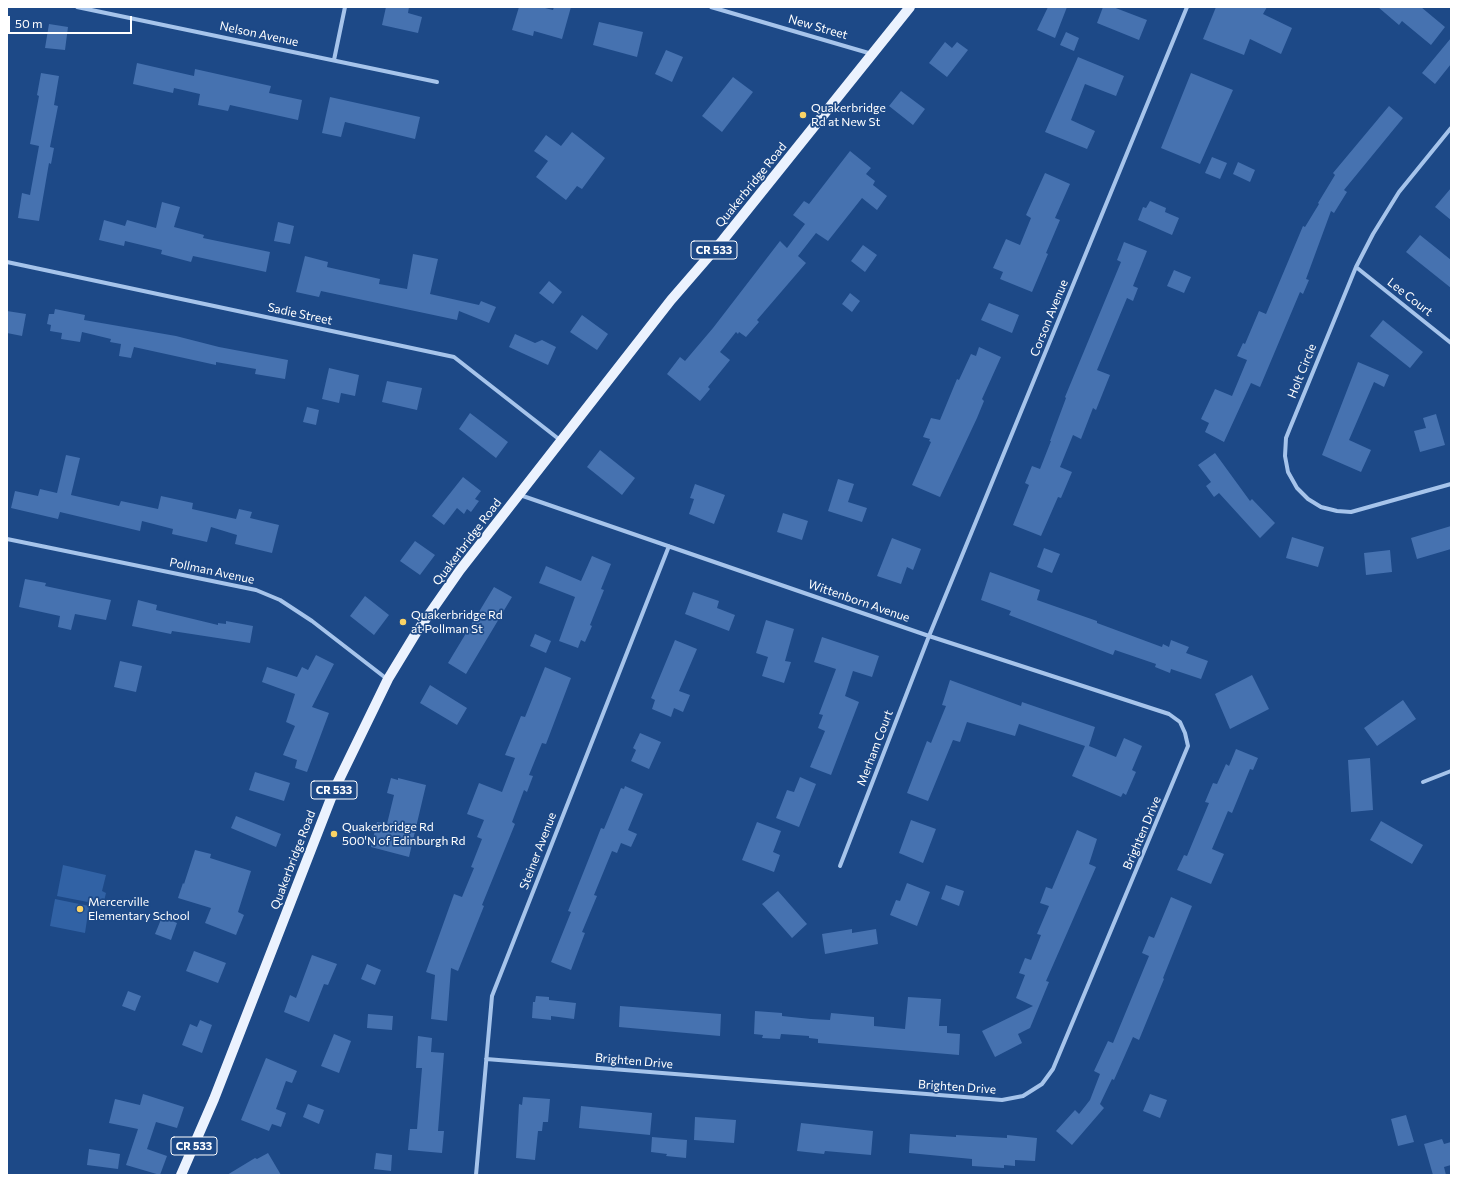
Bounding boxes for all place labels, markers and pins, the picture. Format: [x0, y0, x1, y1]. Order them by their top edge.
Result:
place label: Quakerbridge Rd at New St [811, 101, 886, 129]
marker: Quakerbridge Rd at New St [798, 110, 808, 120]
place label: Quakerbridge Rd at Pollman St [411, 608, 503, 636]
marker: Quakerbridge Rd at Pollman St [398, 617, 408, 627]
place label: Quakerbridge Rd 500'N of Edinburgh Rd [342, 820, 465, 848]
marker: Quakerbridge Rd 500'N of Edinburgh Rd [329, 829, 339, 839]
place label: Mercerville Elementary School [88, 895, 190, 923]
marker: Mercerville Elementary School [75, 904, 85, 914]

